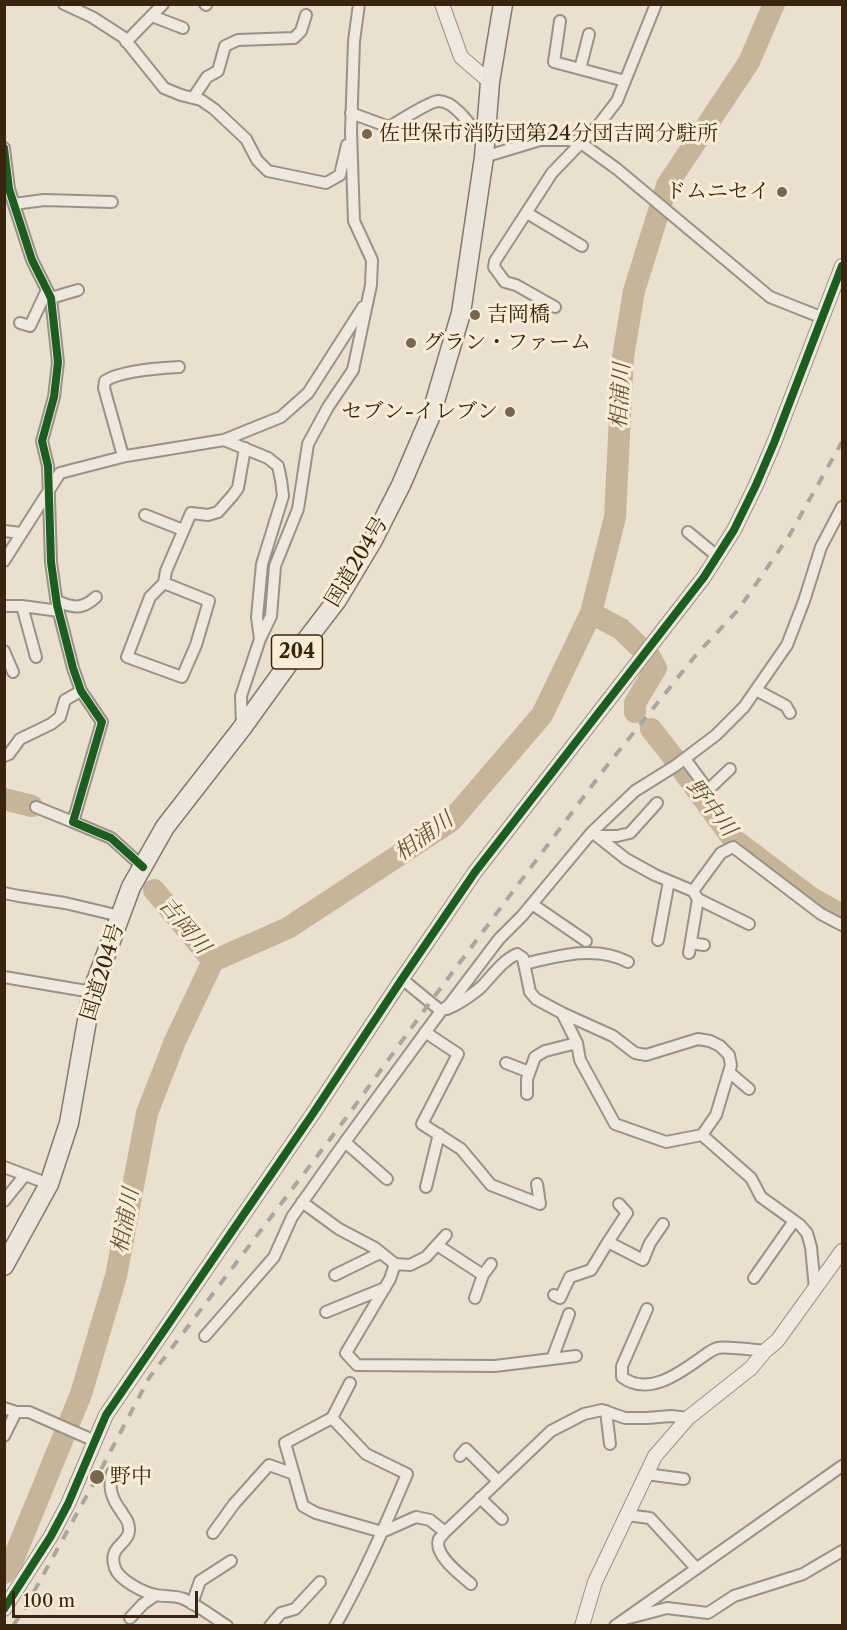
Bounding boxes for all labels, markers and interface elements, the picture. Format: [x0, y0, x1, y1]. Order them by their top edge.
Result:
place label: 佐世保市消防団第24分団吉岡分駐所 [379, 121, 718, 147]
marker: 佐世保市消防団第24分団吉岡分駐所 [360, 127, 374, 141]
place label: ドムニセイ [665, 179, 770, 205]
marker: ドムニセイ [775, 185, 789, 199]
place label: 吉岡橋 [487, 302, 550, 328]
marker: 吉岡橋 [468, 308, 482, 322]
place label: グラン・ファーム [423, 330, 591, 356]
marker: グラン・ファーム [404, 336, 418, 350]
water label: 相浦川 [606, 362, 636, 430]
place label: セブン-イレブン [341, 399, 498, 425]
marker: セブン-イレブン [503, 405, 517, 419]
street label: 国道204号 [320, 512, 394, 612]
road number: 204 [272, 635, 322, 669]
water label: 野中川 [680, 774, 742, 842]
water label: 相浦川 [390, 807, 458, 867]
water label: 吉岡川 [153, 892, 215, 960]
street label: 国道204号 [76, 920, 130, 1024]
water label: 相浦川 [107, 1186, 145, 1256]
place label: 野中 [110, 1464, 152, 1490]
marker: 野中 [88, 1468, 106, 1486]
scale bar [15, 1579, 201, 1617]
text: 100 m [23, 1590, 75, 1612]

